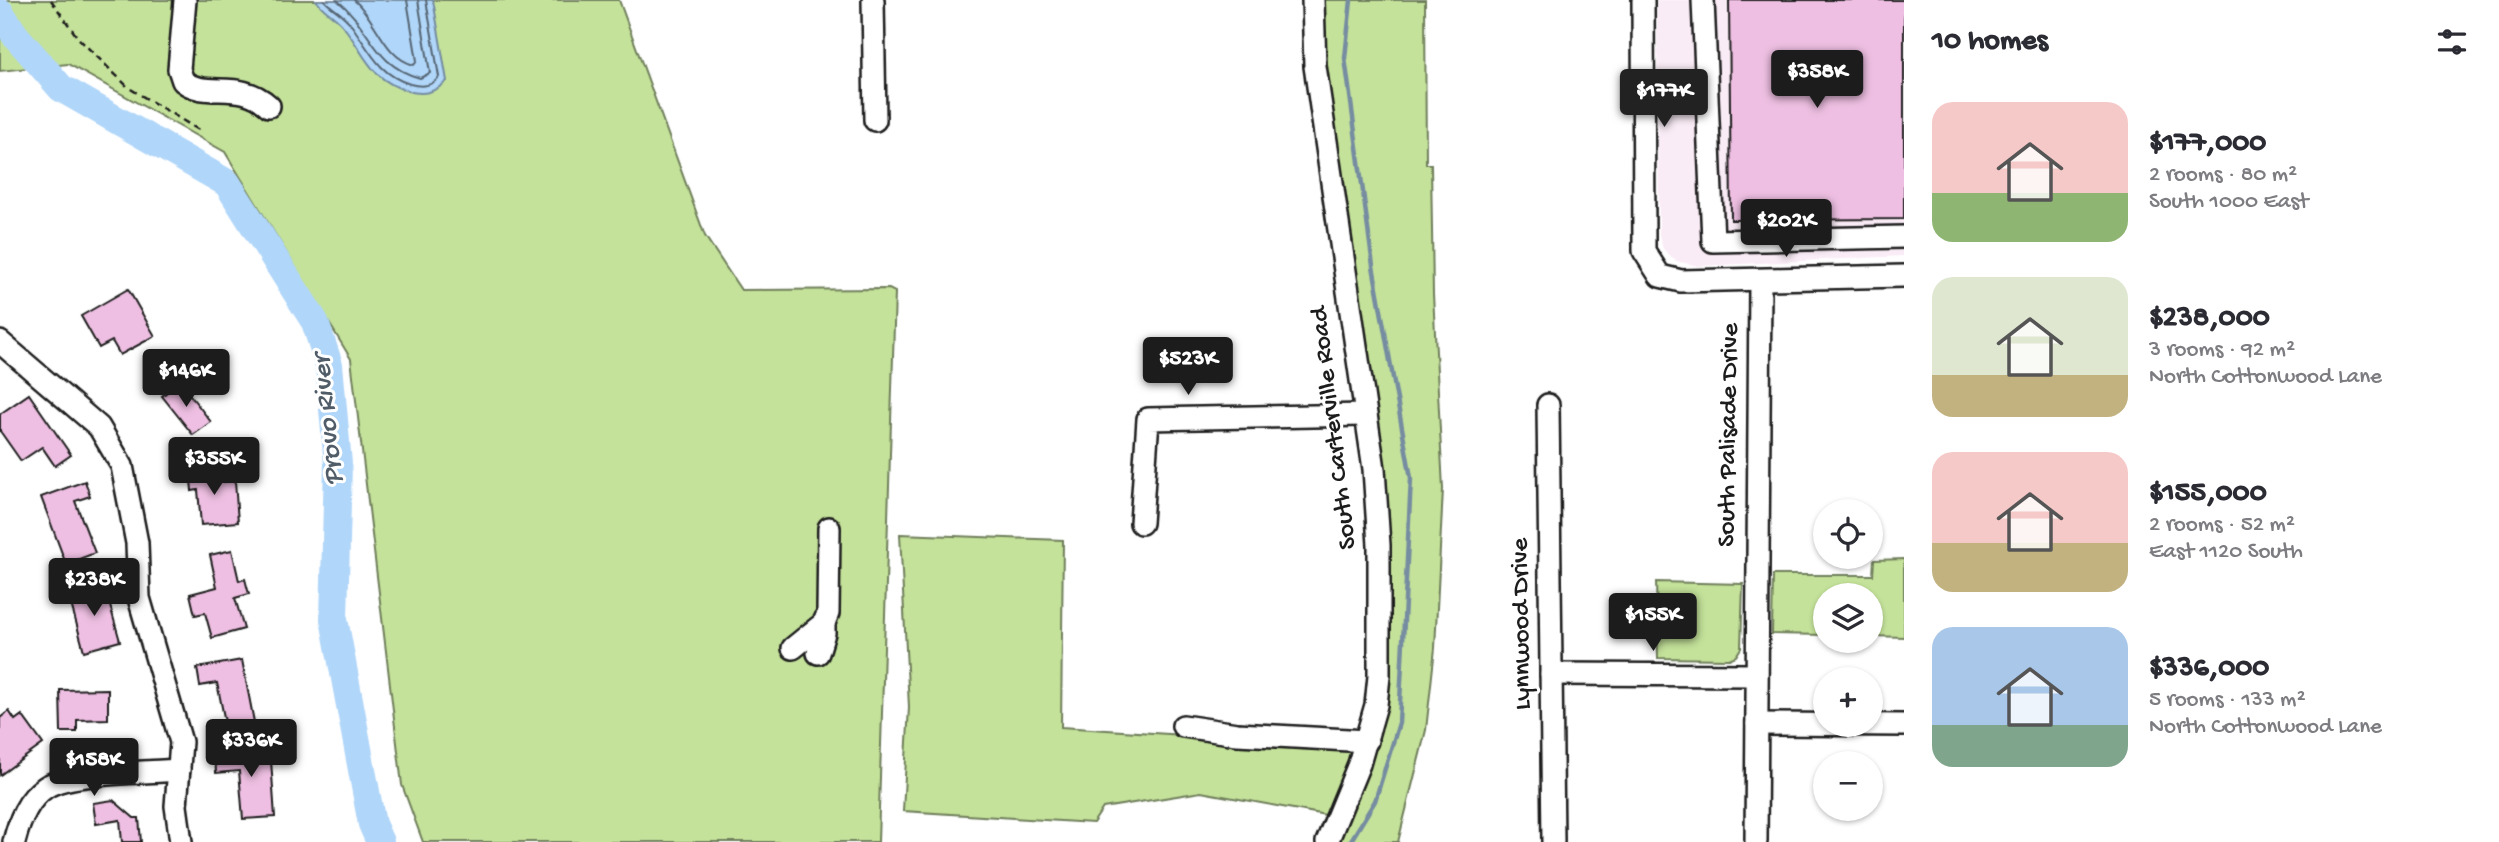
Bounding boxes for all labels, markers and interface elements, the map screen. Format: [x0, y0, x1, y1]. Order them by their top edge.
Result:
icon: filters [2433, 23, 2471, 61]
text: 10 homes [1932, 25, 2048, 60]
pin: $358K [1768, 50, 1866, 110]
text: $358K [1787, 59, 1847, 86]
pin: $177K [1615, 69, 1713, 129]
text: $177K [1636, 78, 1692, 105]
text: $177,000 [2149, 127, 2266, 162]
icon: home [1988, 130, 2072, 214]
text: 2 rooms · 80 m² [2149, 162, 2297, 189]
text: South 1000 East [2149, 189, 2308, 216]
pin: $202K [1737, 200, 1835, 259]
text: $202K [1757, 208, 1815, 235]
text: $238,000 [2149, 302, 2270, 337]
street label: South Carterville Road [1305, 303, 1365, 551]
icon: home [1988, 305, 2072, 389]
street label: South Palisade Drive [1713, 322, 1747, 547]
text: 3 rooms · 92 m² [2149, 337, 2295, 364]
pin: $523K [1139, 338, 1237, 397]
text: $523K [1159, 346, 1217, 373]
water label: Provo River [305, 348, 352, 487]
pin: $146K [137, 350, 235, 409]
text: $146K [159, 358, 213, 385]
text: North Cottonwood Lane [2149, 364, 2382, 391]
pin: $355K [165, 438, 263, 497]
text: $355K [184, 446, 244, 473]
text: $155,000 [2149, 477, 2267, 512]
icon: home [1988, 480, 2072, 564]
map controls [1813, 499, 1883, 821]
button: locate [1813, 499, 1883, 569]
text: 2 rooms · 52 m² [2149, 512, 2295, 539]
street label: Lynnwood Drive [1506, 537, 1540, 710]
text: East 1120 South [2149, 539, 2303, 566]
pin: $238K [45, 558, 143, 618]
text: $238K [65, 567, 123, 594]
button: layers [1813, 583, 1883, 653]
pin: $155K [1604, 594, 1702, 653]
text: $155K [1625, 602, 1681, 629]
text: $336,000 [2149, 652, 2269, 687]
icon: home [1988, 655, 2072, 739]
button: + [1813, 667, 1883, 737]
text: 5 rooms · 133 m² [2149, 687, 2306, 714]
text: North Cottonwood Lane [2149, 714, 2382, 741]
pin: $336K [202, 720, 300, 779]
text: $336K [222, 728, 280, 755]
pin: $158K [45, 738, 143, 798]
text: $158K [66, 747, 122, 774]
button: − [1813, 751, 1883, 821]

